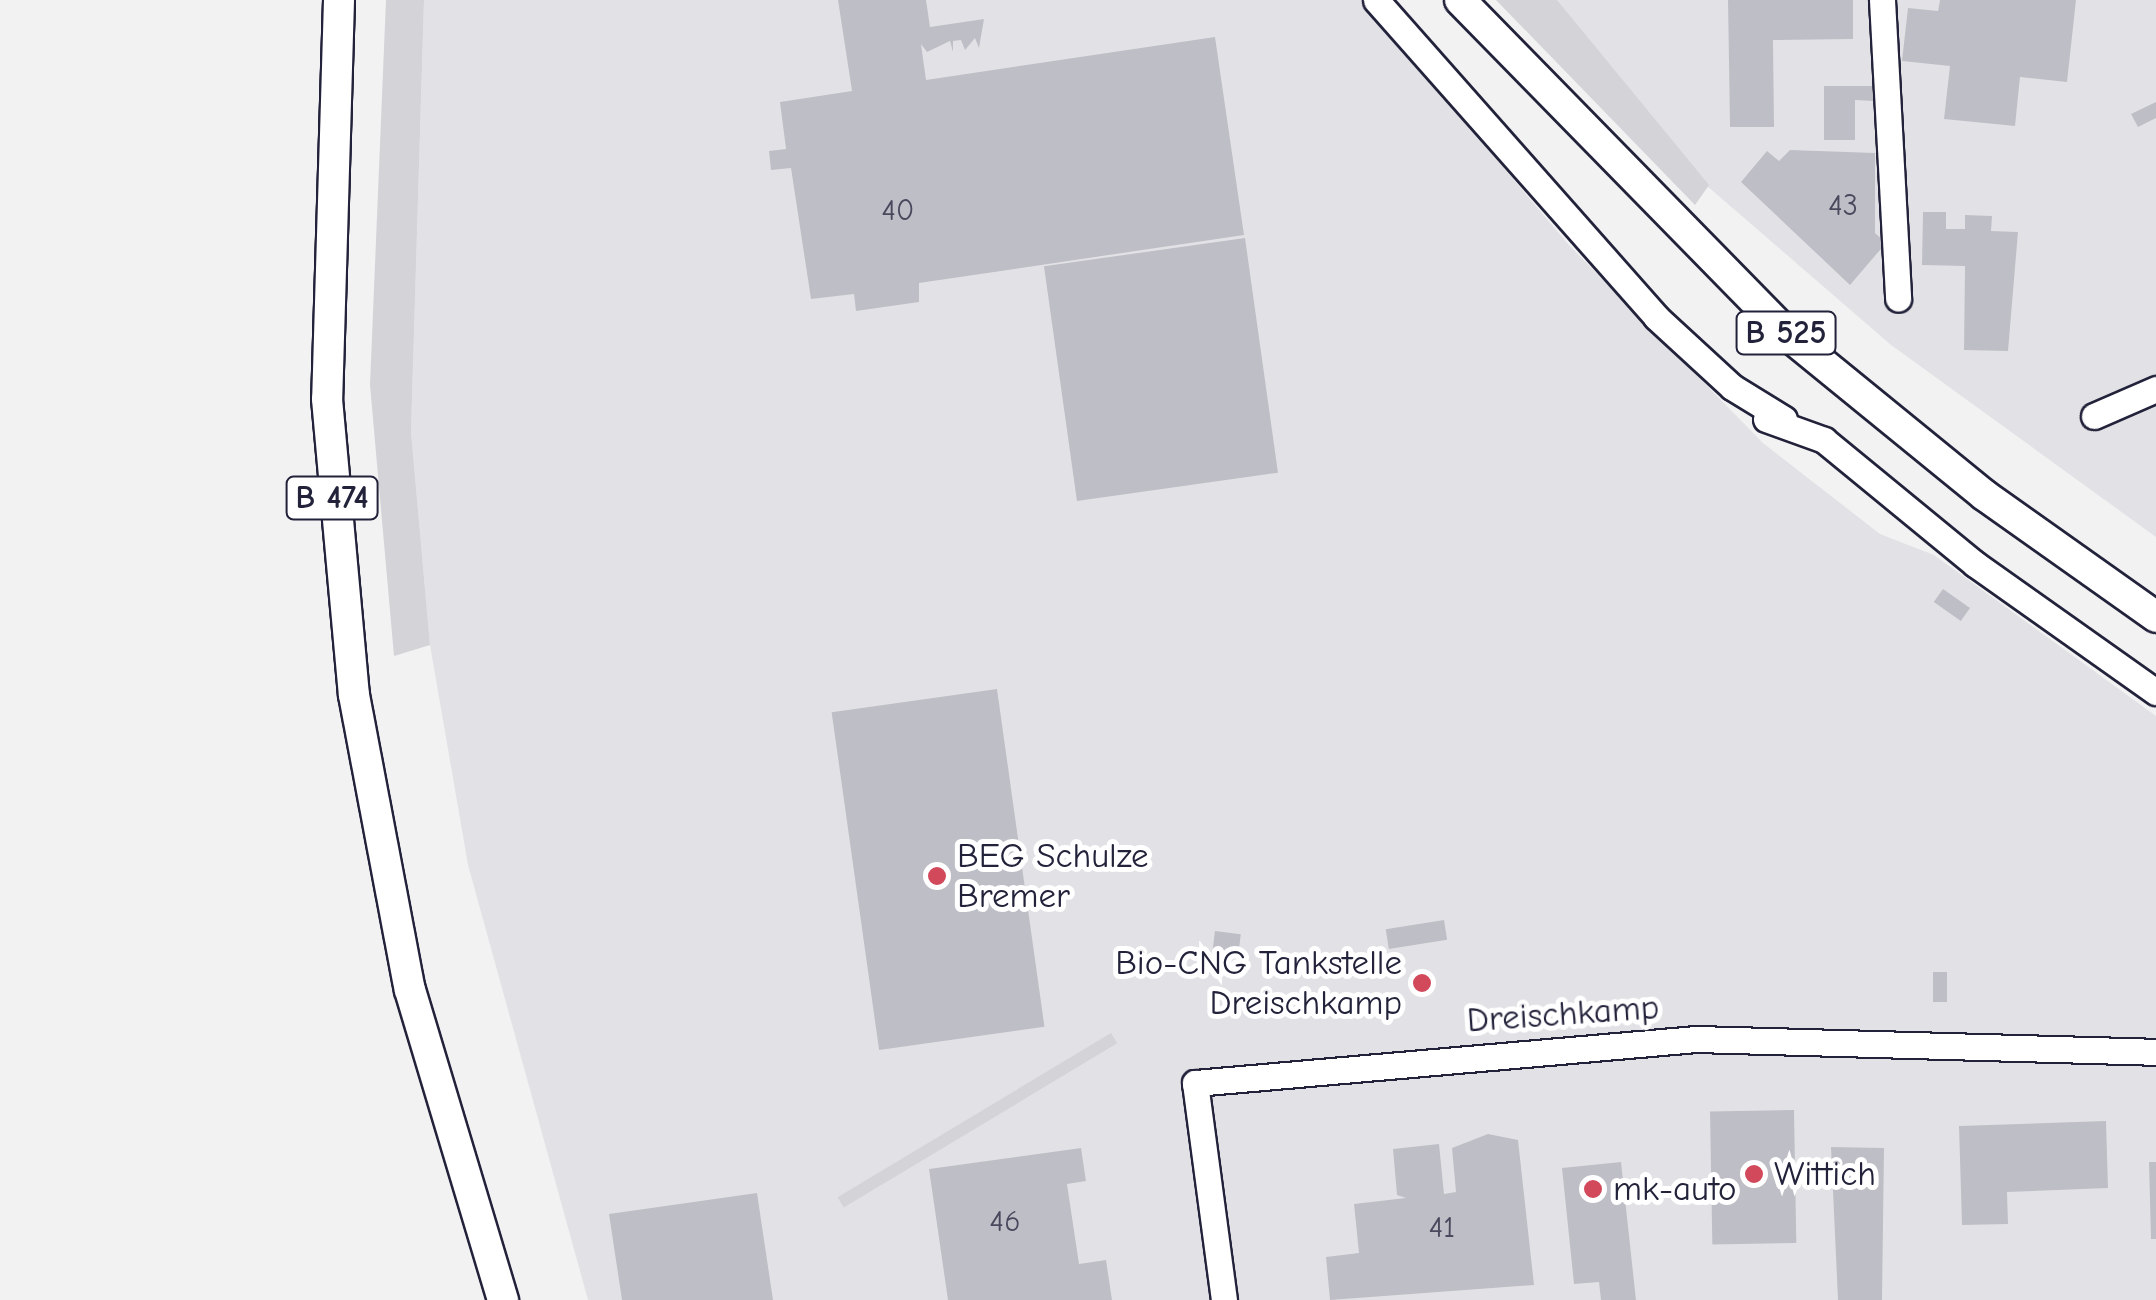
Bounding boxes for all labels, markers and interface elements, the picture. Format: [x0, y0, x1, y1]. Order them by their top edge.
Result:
house number: 43 [1828, 188, 1858, 224]
house number: 40 [882, 193, 914, 229]
road number: B 525 [1734, 306, 1838, 360]
road number: B 474 [284, 471, 380, 525]
place label: BEG Schulze Bremer [957, 835, 1149, 917]
marker: BEG Schulze Bremer [926, 865, 948, 887]
place label: Bio-CNG Tankstelle Dreischkamp [1115, 942, 1402, 1024]
marker: Bio-CNG Tankstelle Dreischkamp [1411, 972, 1433, 994]
street label: Dreischkamp [1465, 986, 1661, 1042]
place label: Wittich [1774, 1153, 1876, 1195]
marker: Wittich [1743, 1163, 1765, 1185]
place label: mk-auto [1613, 1168, 1736, 1210]
marker: mk-auto [1582, 1178, 1604, 1200]
house number: 46 [990, 1204, 1020, 1240]
house number: 41 [1429, 1210, 1455, 1246]

